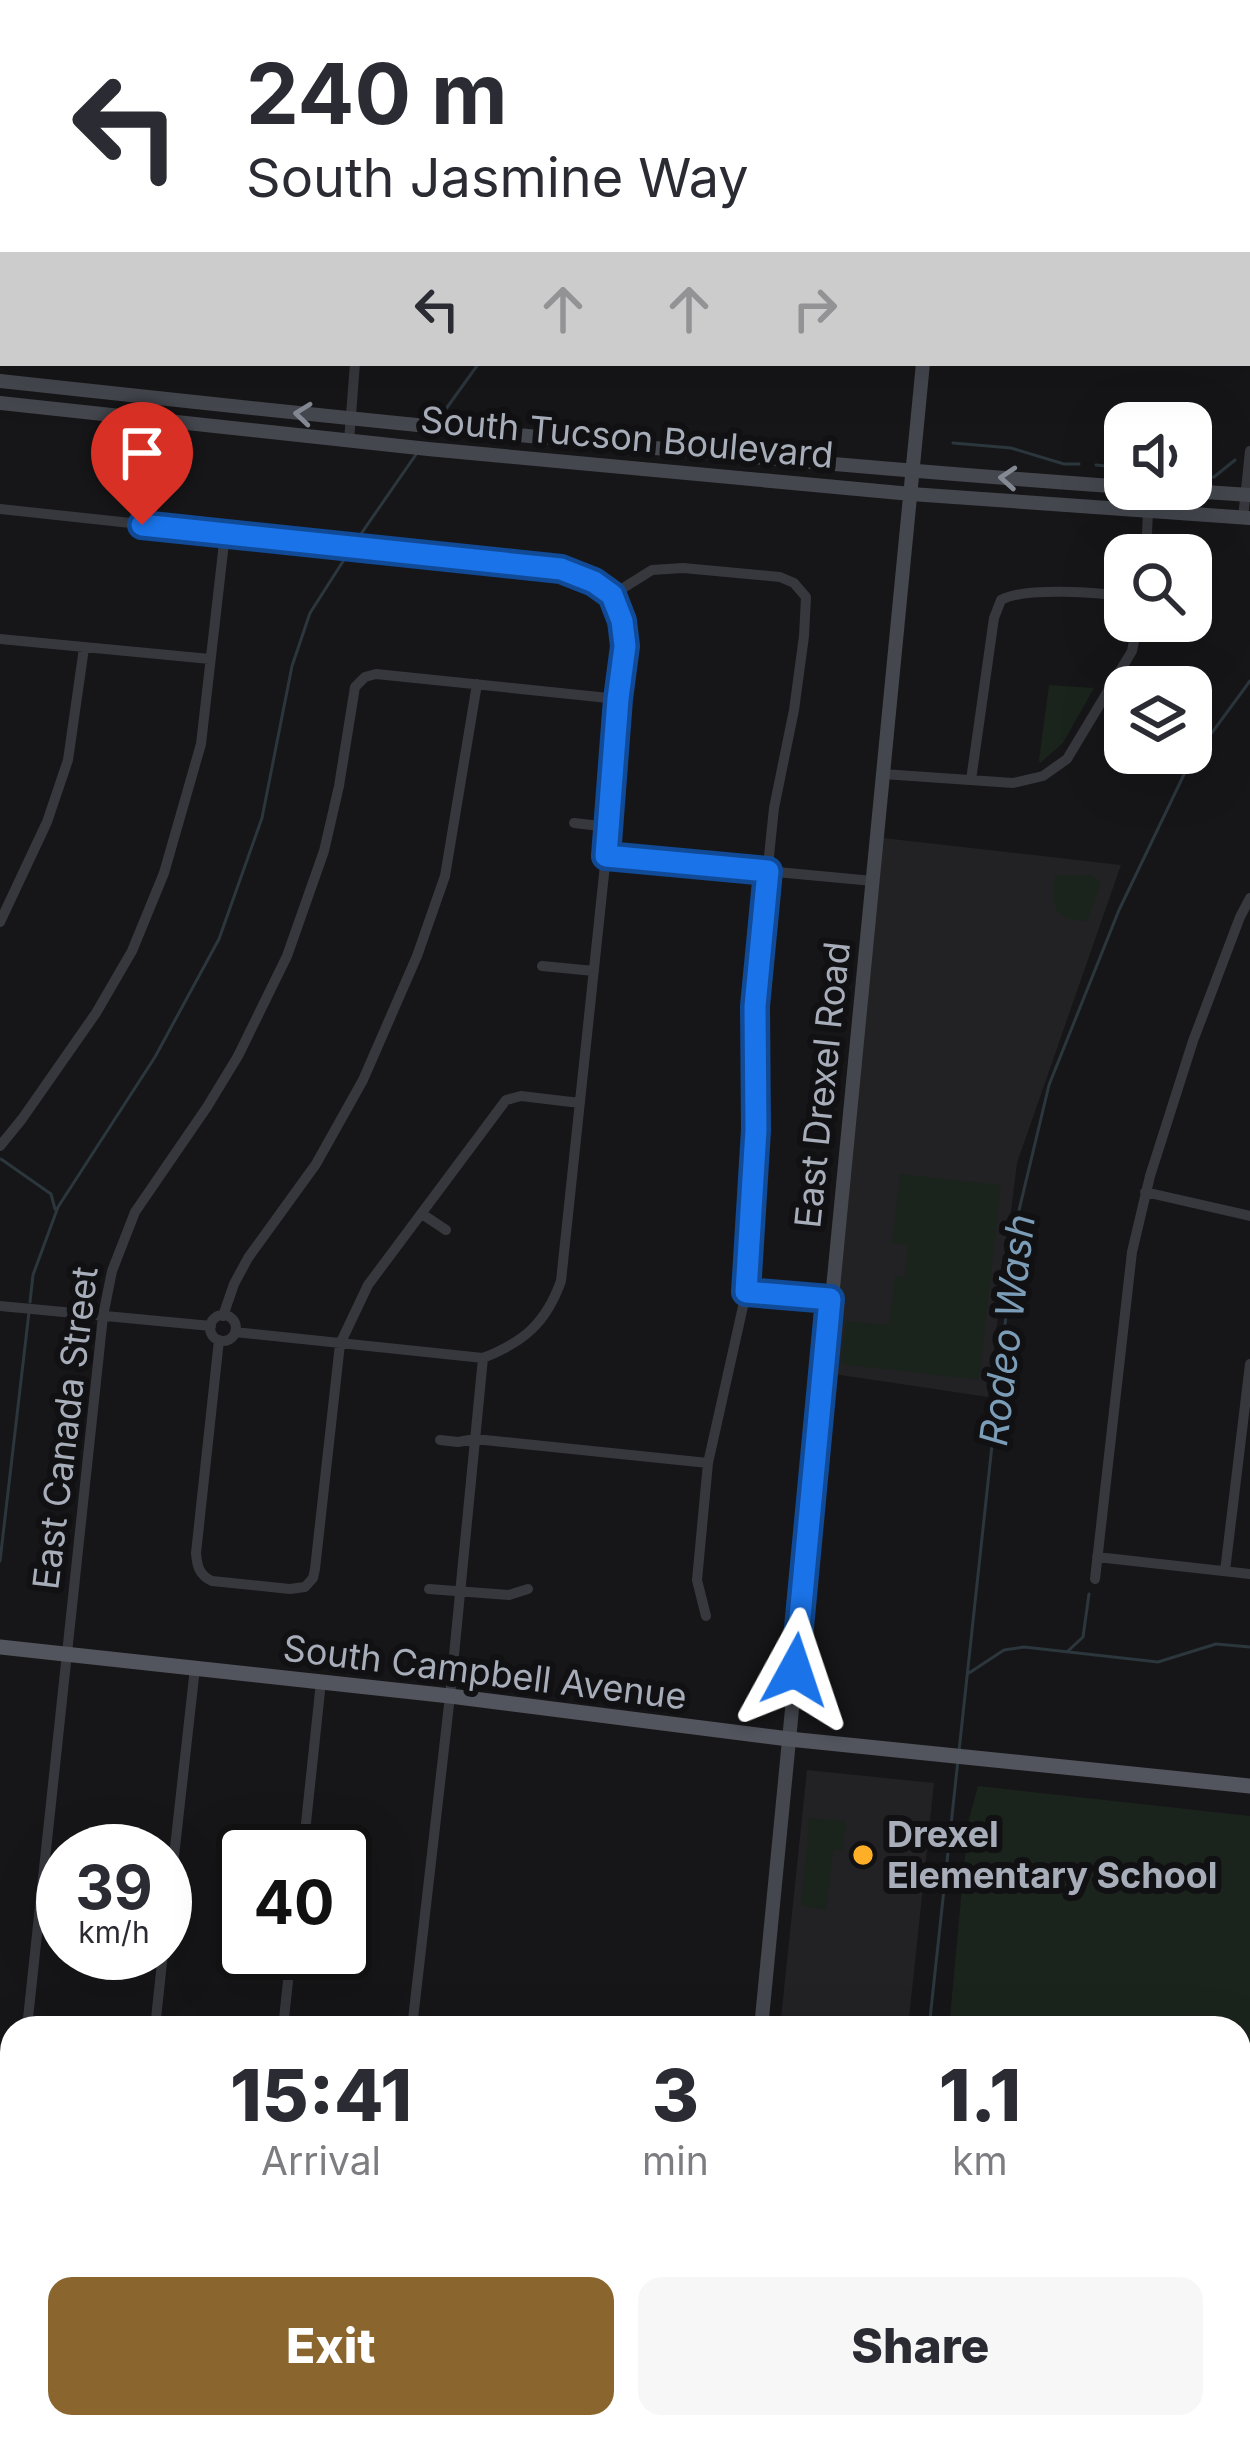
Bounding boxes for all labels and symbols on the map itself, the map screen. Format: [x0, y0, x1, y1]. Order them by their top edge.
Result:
street label: South Tucson Boulevard [419, 397, 835, 477]
pin [91, 402, 193, 525]
one-way arrow [293, 402, 312, 427]
one-way arrow [998, 466, 1017, 492]
street label: East Drexel Road [785, 940, 859, 1230]
water label: Rodeo Wash [969, 1212, 1044, 1448]
street label: East Canada Street [23, 1264, 107, 1592]
position arrow [732, 1607, 858, 1733]
street label: South Campbell Avenue [281, 1625, 689, 1719]
place label: Drexel Elementary School [887, 1812, 1218, 1897]
speed limit sign: 40 [216, 1824, 372, 1980]
marker: Drexel Elementary School [850, 1842, 876, 1868]

